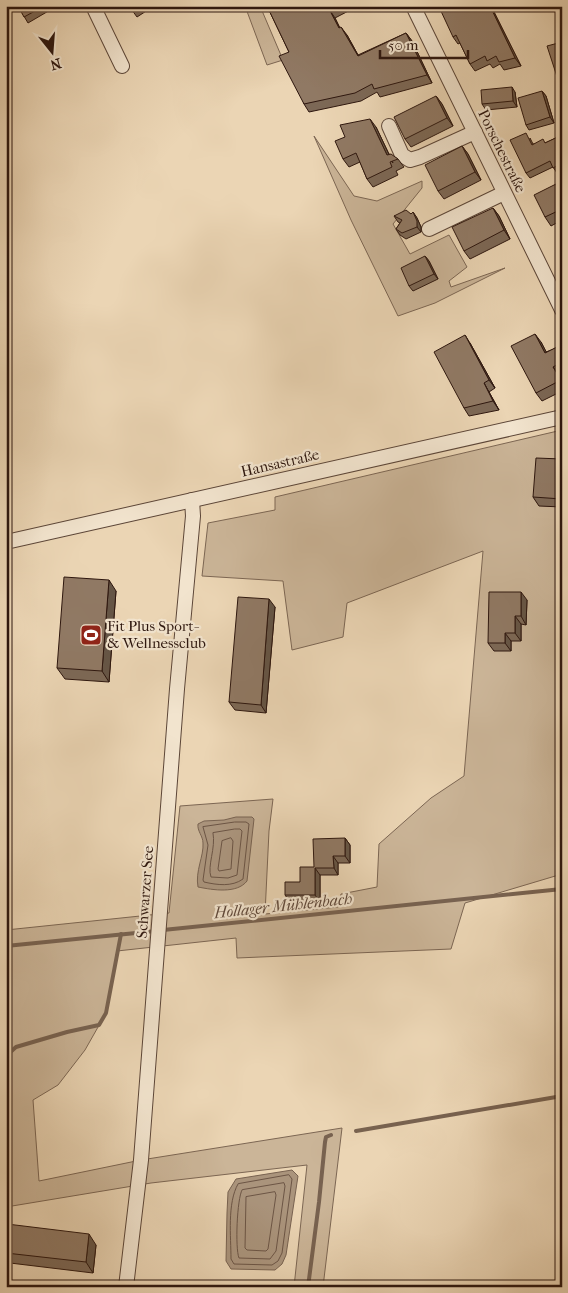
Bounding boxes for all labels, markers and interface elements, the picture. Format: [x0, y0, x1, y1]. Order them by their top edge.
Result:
north arrow [28, 28, 78, 78]
scale bar [380, 28, 468, 60]
text: 50 m [388, 36, 419, 54]
text: N [48, 54, 63, 74]
street label: Porschestraße [474, 106, 530, 196]
street label: Hansastraße [239, 445, 321, 481]
place label: Fit Plus Sport- & Wellnessclub [107, 617, 206, 652]
sports icon: Fit Plus Sport- & Wellnessclub [79, 623, 103, 647]
street label: Schwarzer See [133, 844, 157, 939]
water label: Hollager Mühlenbach [212, 889, 353, 922]

